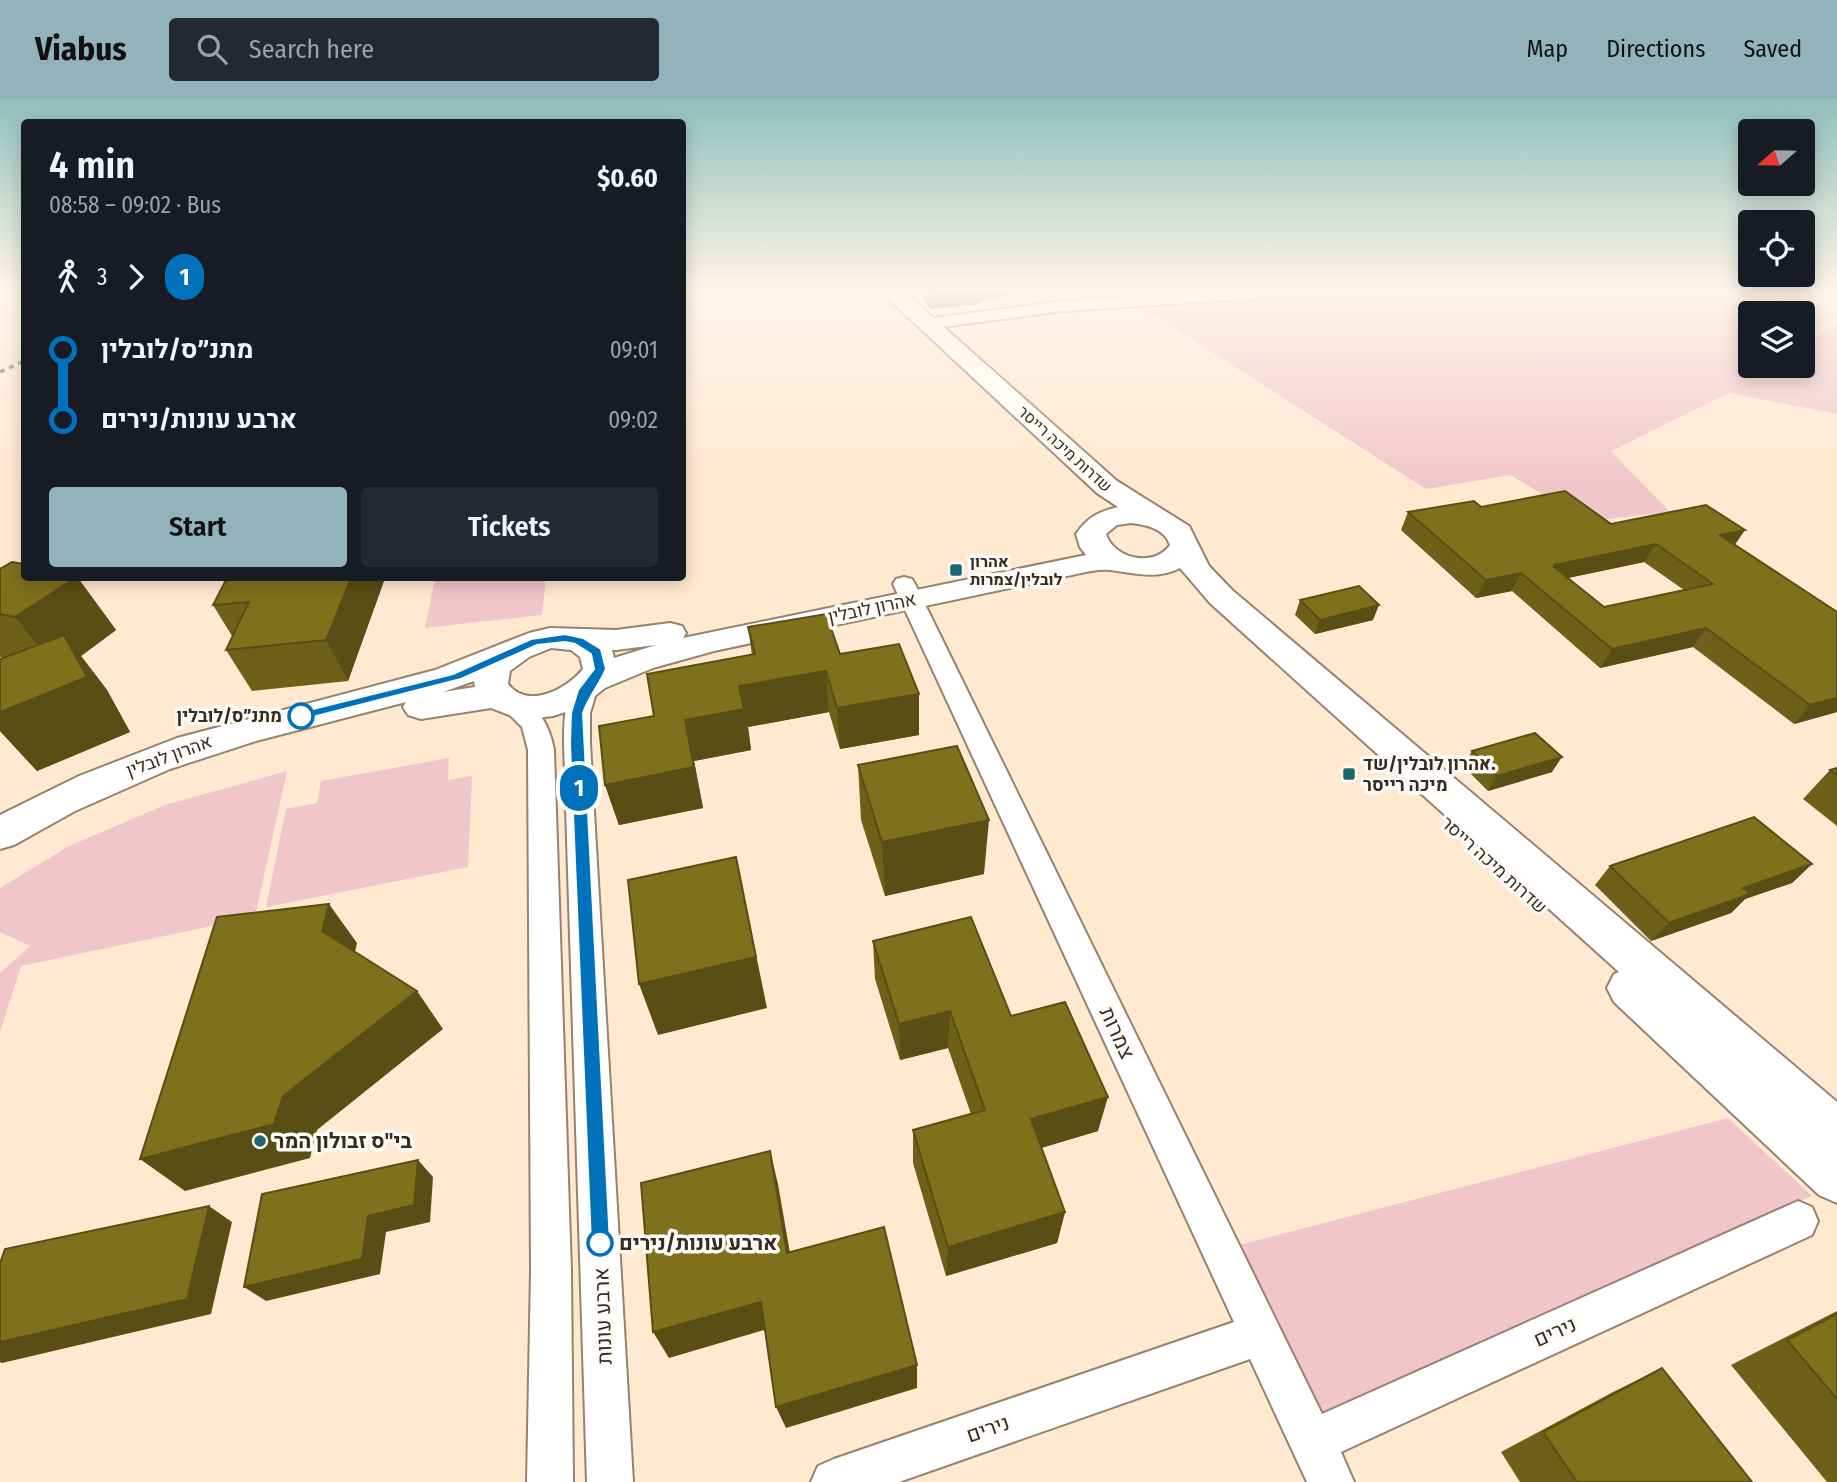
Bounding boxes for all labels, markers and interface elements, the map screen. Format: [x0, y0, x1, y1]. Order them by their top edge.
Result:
search box [169, 18, 659, 81]
text: Viabus [35, 29, 127, 69]
icon: search [193, 30, 231, 68]
text: Search here [249, 34, 374, 65]
text: Map [1527, 35, 1568, 63]
text: Directions [1606, 35, 1705, 63]
text: Saved [1743, 35, 1802, 63]
north arrow [1738, 119, 1815, 196]
map controls [1738, 119, 1815, 378]
text: 4 min [49, 142, 135, 188]
text: $0.60 [597, 163, 658, 194]
text: 08:58 – 09:02 · Bus [49, 191, 221, 219]
button: locate [1738, 210, 1815, 287]
icon: walk [49, 258, 87, 296]
icon: forward [117, 258, 155, 296]
text: 3 [97, 263, 107, 291]
text: 1 [179, 263, 190, 291]
button: layers [1738, 301, 1815, 378]
text: מתנ״ס/לובלין [101, 334, 253, 365]
text: 09:01 [610, 336, 658, 364]
street label: שדרות מיכה רייסר [1014, 402, 1116, 496]
text: ארבע עונות/נירים [101, 404, 297, 435]
text: 09:02 [608, 406, 658, 434]
button: Start [49, 487, 347, 567]
button: Tickets [361, 487, 658, 567]
place label: אהרון לובלין/צמרות [970, 552, 1063, 589]
marker: אהרון לובלין/צמרות [948, 562, 964, 578]
street label: אהרון לובלין [826, 588, 918, 628]
marker: מתנ״ס/לובלין [288, 703, 314, 729]
place label: מתנ״ס/לובלין [177, 705, 282, 727]
street label: אהרון לובלין [123, 730, 215, 782]
place label: אהרון לובלין/שד. מיכה רייסר [1363, 753, 1495, 796]
line badge: 1 [556, 765, 602, 811]
marker: אהרון לובלין/שד. מיכה רייסר [1341, 766, 1357, 782]
text: 1 [574, 774, 584, 802]
street label: שדרות מיכה רייסר [1437, 812, 1551, 918]
street label: צמרות [1094, 1003, 1140, 1063]
place label: בי"ס זבולון המר [274, 1128, 413, 1154]
marker: בי"ס זבולון המר [252, 1133, 268, 1149]
marker: ארבע עונות/נירים [587, 1230, 613, 1256]
place label: ארבע עונות/נירים [619, 1230, 777, 1256]
street label: ארבע עונות [588, 1267, 618, 1365]
street label: נירים [1530, 1311, 1580, 1353]
street label: נירים [963, 1410, 1013, 1448]

